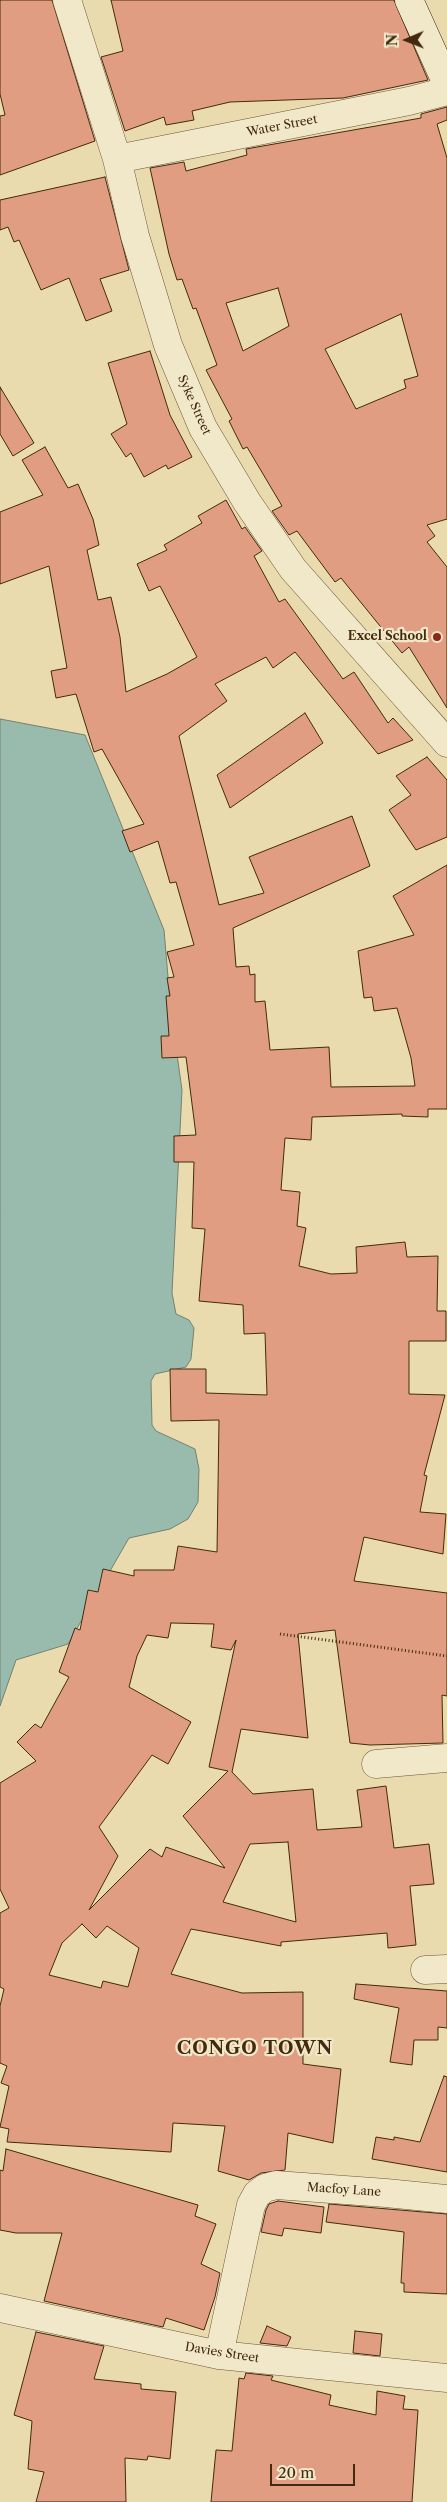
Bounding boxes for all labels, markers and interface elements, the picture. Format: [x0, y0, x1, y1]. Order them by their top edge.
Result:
north arrow [382, 15, 432, 65]
text: N [383, 34, 401, 47]
street label: Water Street [245, 112, 319, 140]
street label: Syke Street [174, 373, 214, 437]
place label: Excel School [348, 630, 427, 644]
marker: Excel School [431, 631, 443, 643]
district label: CONGO TOWN [176, 2038, 334, 2060]
street label: Macfoy Lane [307, 2180, 381, 2200]
street label: Davies Street [184, 2340, 260, 2366]
scale bar [272, 2454, 357, 2486]
text: 20 m [278, 2463, 314, 2482]

